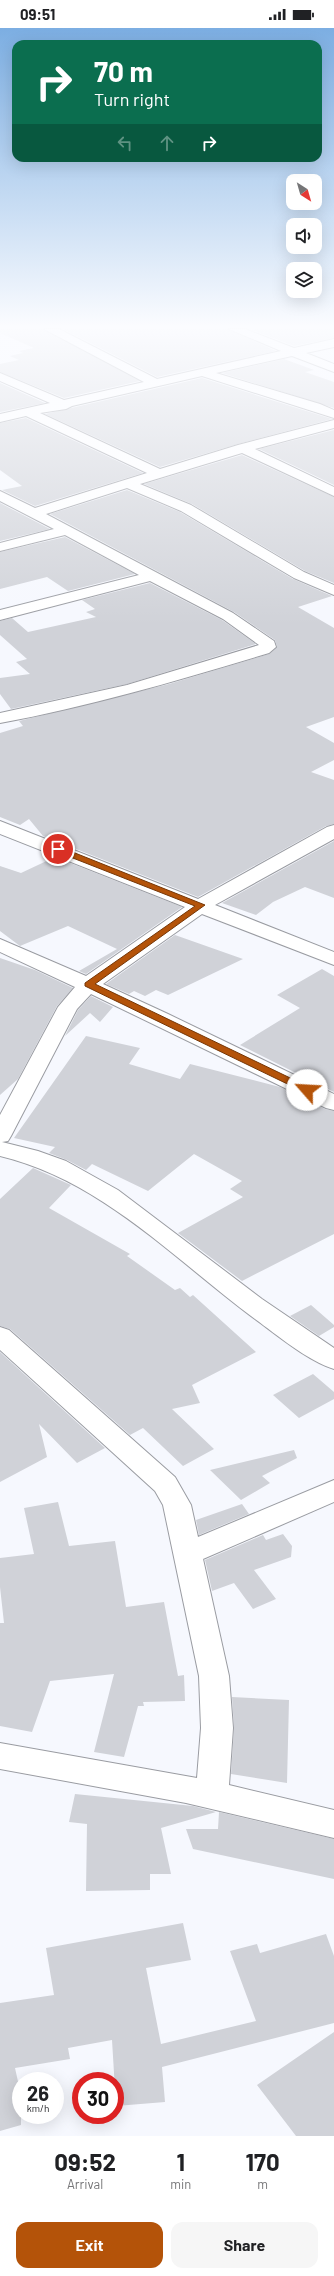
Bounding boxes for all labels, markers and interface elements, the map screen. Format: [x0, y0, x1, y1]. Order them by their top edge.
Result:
text: 09:51 [20, 5, 55, 23]
text: 70 m [94, 54, 153, 88]
icon: right [28, 56, 80, 108]
text: Turn right [94, 88, 170, 110]
icon: left [114, 132, 136, 154]
icon: ahead [156, 132, 178, 154]
icon: right [198, 132, 220, 154]
north arrow [286, 174, 322, 210]
map controls [286, 174, 322, 298]
button: sound [286, 218, 322, 254]
button: layers [286, 262, 322, 298]
pin [41, 832, 75, 866]
icon: arrive [47, 838, 69, 860]
position arrow [286, 1069, 328, 1111]
speed limit sign: 30 [72, 2072, 124, 2124]
text: 26 [27, 2081, 49, 2105]
text: km/h [27, 2102, 49, 2114]
text: 09:52 [54, 2147, 116, 2176]
text: 1 [176, 2147, 185, 2176]
text: 170 [246, 2147, 280, 2176]
text: Arrival [67, 2176, 103, 2192]
text: min [170, 2176, 191, 2192]
text: m [257, 2176, 268, 2192]
button: Exit [16, 2222, 163, 2268]
button: Share [171, 2222, 318, 2268]

